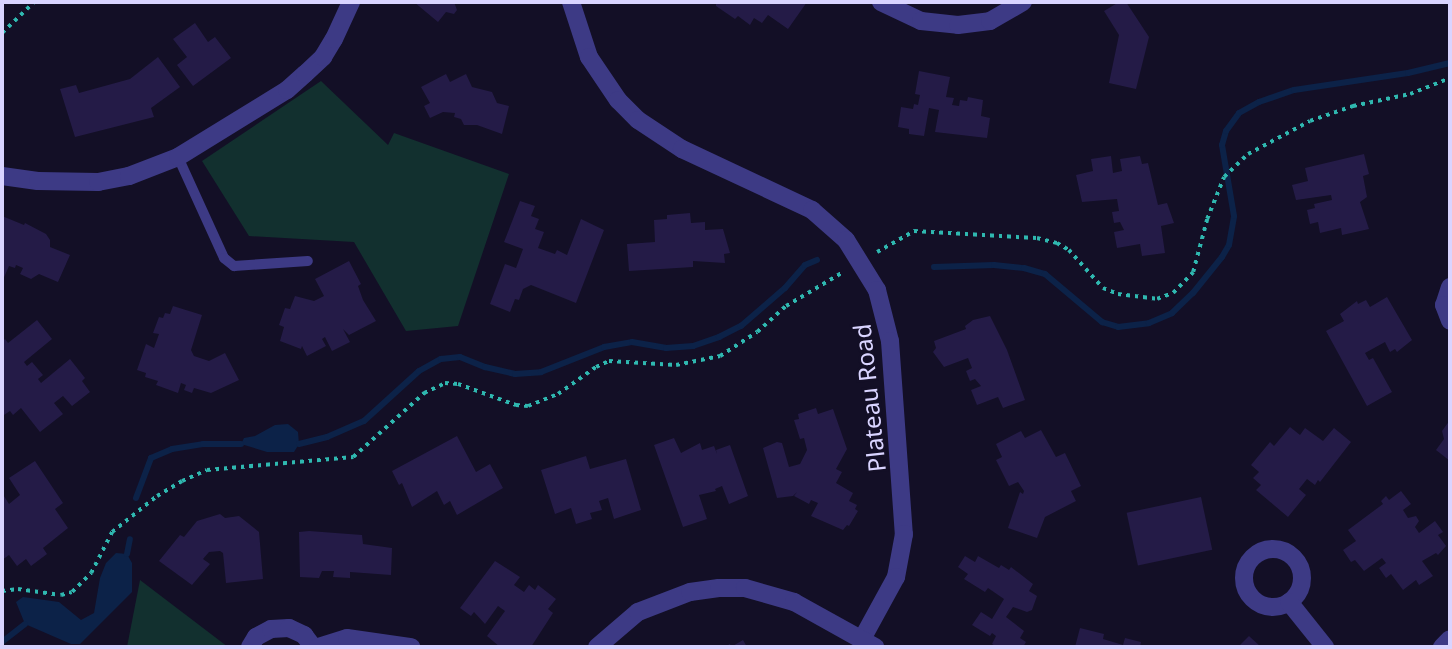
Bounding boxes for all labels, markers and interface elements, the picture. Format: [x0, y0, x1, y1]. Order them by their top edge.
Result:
street label: Plateau Road [847, 323, 891, 473]

